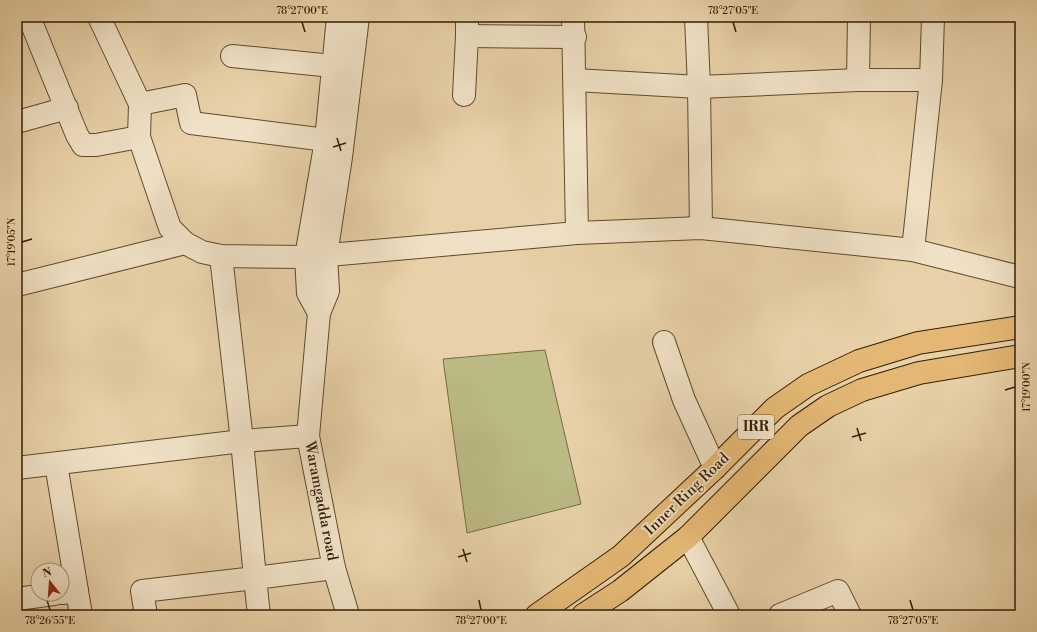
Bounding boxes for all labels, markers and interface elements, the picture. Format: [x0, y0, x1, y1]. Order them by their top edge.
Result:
text: 78°27'00"E [276, 5, 328, 17]
text: 78°27'05"E [708, 5, 758, 17]
text: 17°19'05"N [6, 217, 18, 266]
text: 17°19'00"N [1021, 362, 1033, 412]
road number: IRR [738, 415, 774, 439]
street label: Waramgadda road [300, 439, 342, 563]
street label: Inner Ring Road [641, 448, 734, 539]
north arrow [30, 562, 70, 602]
text: N [41, 565, 54, 581]
text: 78°26'55"E [25, 615, 75, 627]
text: 78°27'00"E [455, 615, 507, 627]
text: 78°27'05"E [888, 615, 938, 627]

